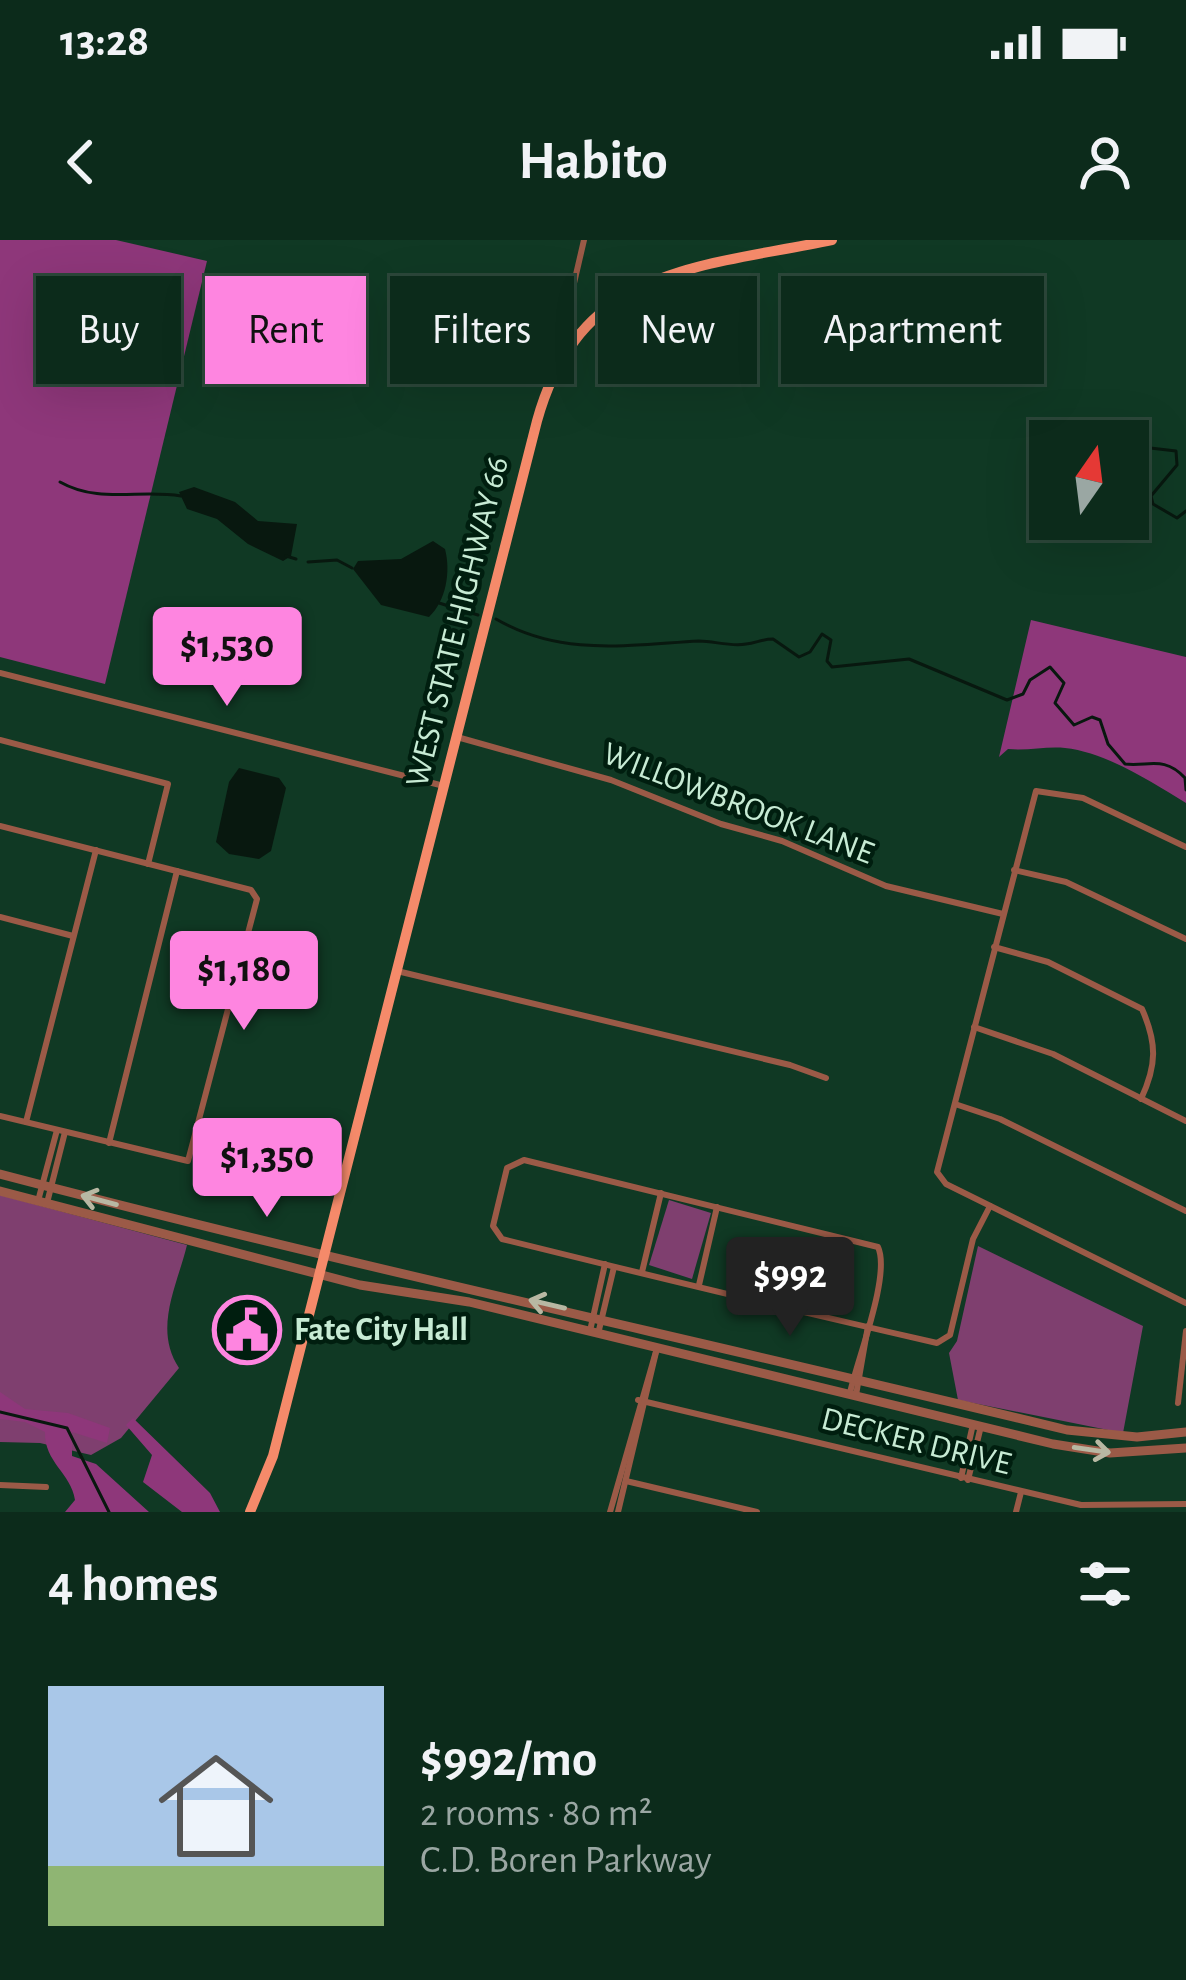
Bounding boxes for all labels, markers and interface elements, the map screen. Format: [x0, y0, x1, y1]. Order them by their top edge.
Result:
text: 13:28 [60, 19, 149, 64]
icon: back [48, 129, 114, 195]
icon: person [1072, 129, 1138, 195]
text: Habito [518, 135, 668, 189]
chip: Buy [36, 276, 181, 384]
chip: Rent [205, 276, 366, 384]
chip: Filters [390, 276, 574, 384]
chip: New [598, 276, 757, 384]
chip: Apartment [781, 276, 1044, 384]
north arrow [1029, 420, 1149, 540]
map controls [1029, 420, 1149, 540]
street label: WEST STATE HIGHWAY 66 [401, 454, 515, 790]
pin: $1,530 [129, 607, 325, 709]
text: $1,530 [180, 626, 274, 665]
street label: WILLOWBROOK LANE [598, 737, 878, 871]
pin: $1,180 [146, 931, 342, 1033]
text: $1,180 [197, 950, 291, 989]
pin: $1,350 [169, 1118, 365, 1220]
text: $1,350 [220, 1137, 314, 1176]
one-way arrow [81, 1188, 119, 1210]
pin: $992 [719, 1237, 861, 1339]
text: $992 [753, 1256, 827, 1295]
one-way arrow [528, 1292, 566, 1314]
public building icon: Fate City Hall [212, 1295, 282, 1365]
place label: Fate City Hall [294, 1314, 468, 1347]
street label: DECKER DRIVE [818, 1403, 1014, 1481]
one-way arrow [1072, 1439, 1111, 1462]
icon: filters [1072, 1551, 1138, 1617]
text: 4 homes [48, 1559, 218, 1610]
icon: home [144, 1734, 288, 1878]
text: $992/mo [420, 1734, 597, 1785]
text: 2 rooms · 80 m² [420, 1794, 652, 1833]
text: C.D. Boren Parkway [420, 1841, 712, 1880]

